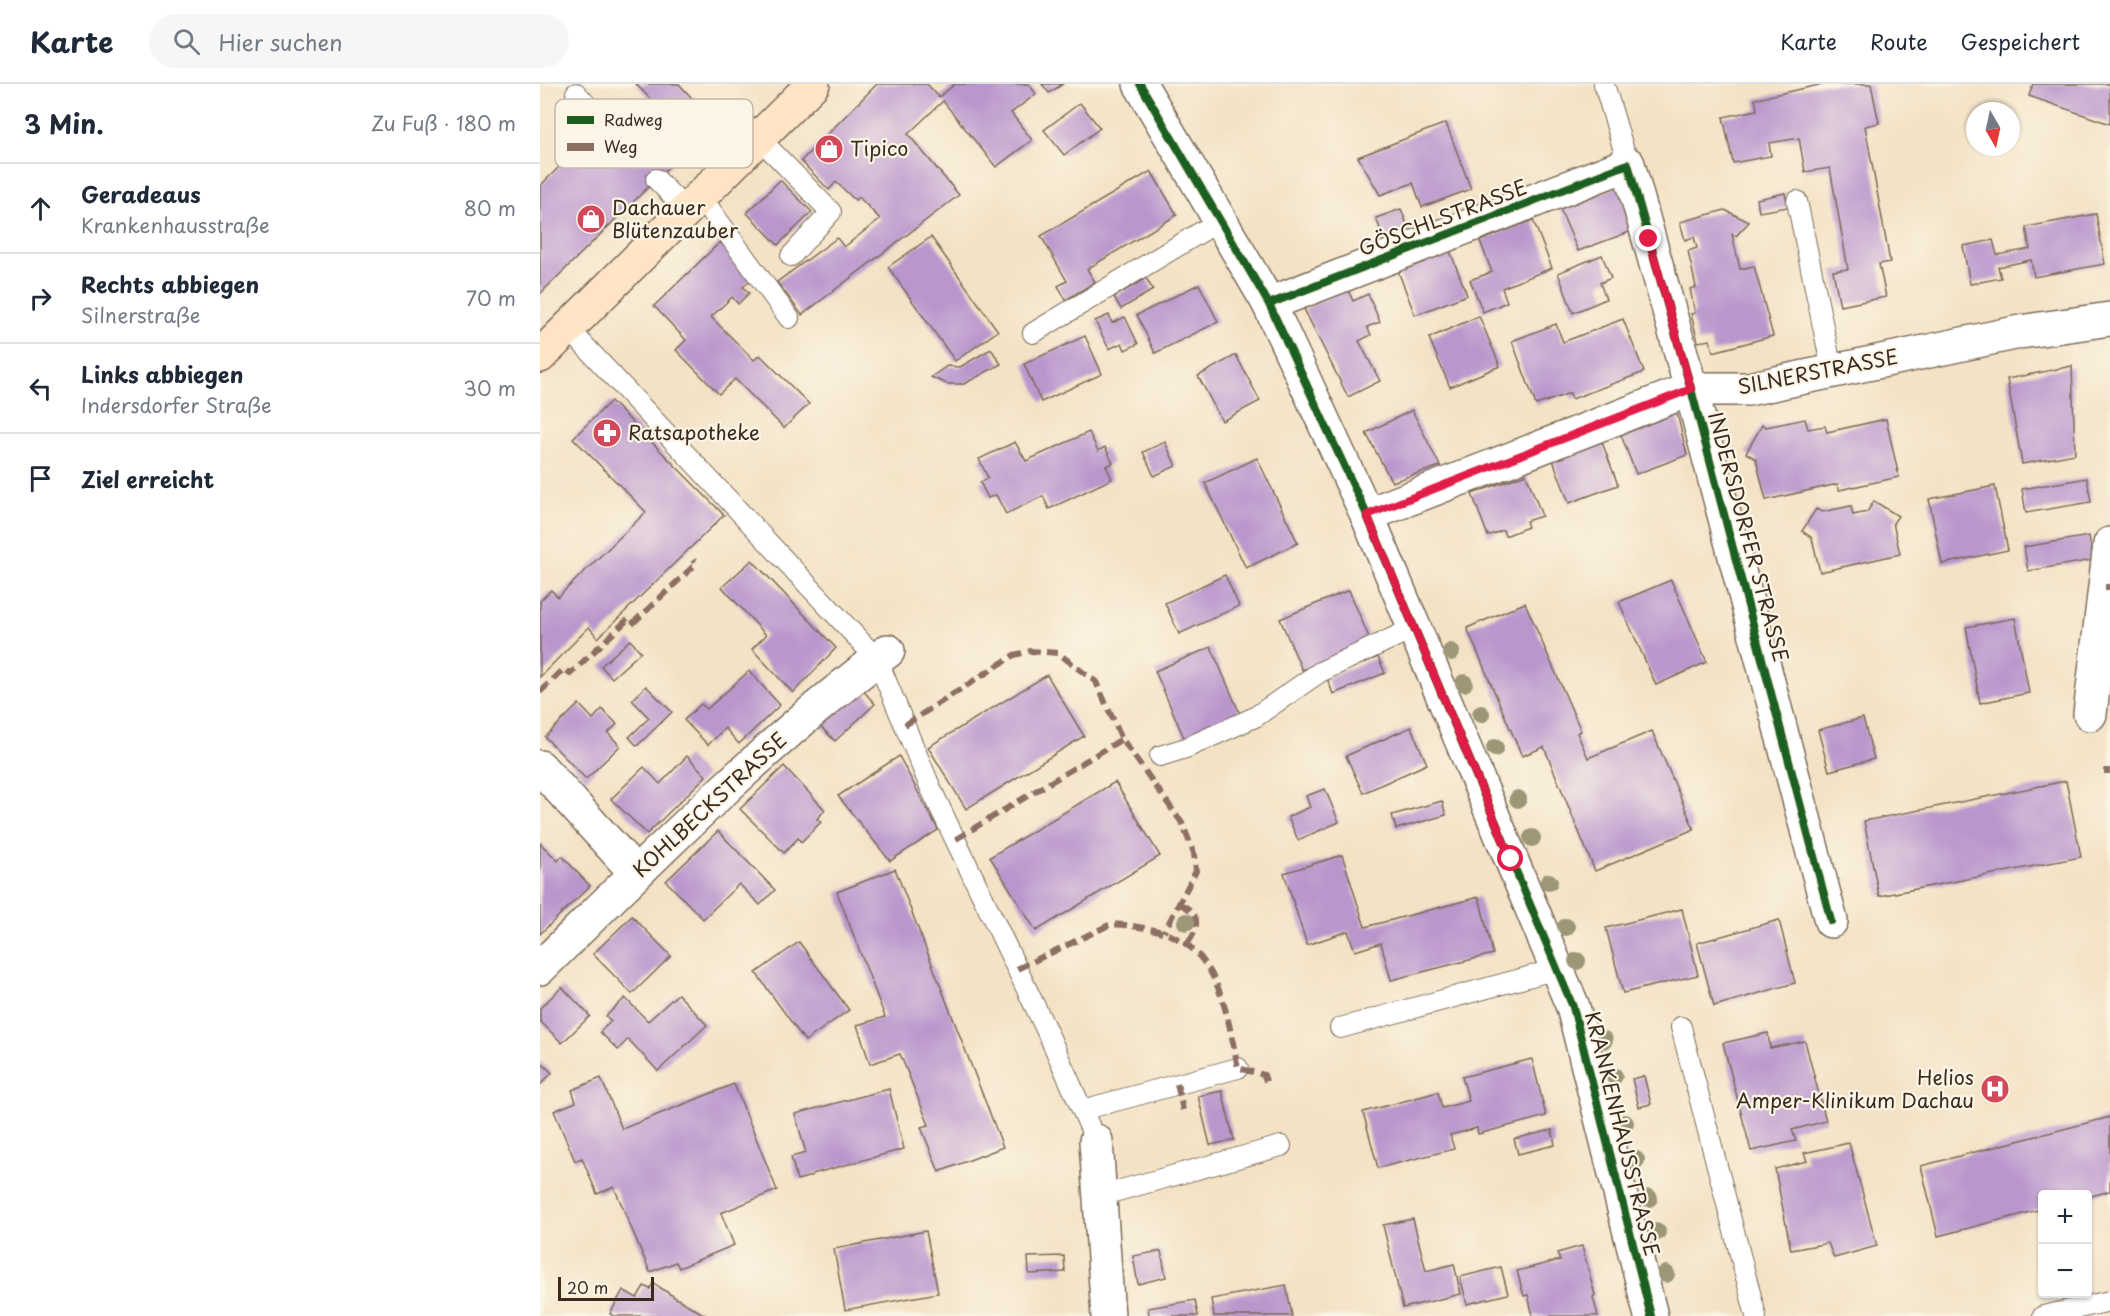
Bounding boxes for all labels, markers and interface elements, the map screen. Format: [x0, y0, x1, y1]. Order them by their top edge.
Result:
search box [149, 14, 569, 68]
text: Karte [30, 20, 113, 63]
icon: search [170, 25, 203, 58]
text: Hier suchen [218, 25, 343, 58]
text: Karte [1780, 25, 1837, 57]
text: Route [1870, 25, 1928, 57]
text: Gespeichert [1961, 25, 2080, 57]
legend [555, 99, 753, 168]
north arrow [1966, 102, 2020, 156]
text: 3 Min. [24, 104, 104, 143]
text: Radweg [604, 107, 663, 131]
text: Zu Fuß · 180 m [371, 108, 516, 138]
shop icon: Tipico [813, 133, 845, 165]
place label: Tipico [850, 133, 908, 163]
text: Weg [604, 134, 637, 158]
street label: GÖSCHLSTRASSE [1354, 171, 1531, 263]
text: Geradeaus [81, 177, 201, 210]
icon: ahead [24, 192, 57, 225]
place label: Dachauer Blütenzauber [612, 192, 739, 245]
text: 80 m [464, 193, 516, 223]
shop icon: Dachauer Blütenzauber [575, 203, 607, 235]
text: Krankenhausstraße [81, 210, 270, 240]
route end [1635, 225, 1661, 251]
text: Rechts abbiegen [81, 267, 259, 300]
icon: right [24, 282, 57, 315]
text: 70 m [466, 283, 516, 313]
text: Silnerstraße [81, 300, 200, 330]
street label: SILNERSTRASSE [1735, 341, 1901, 401]
text: Links abbiegen [81, 357, 243, 390]
icon: left [24, 372, 57, 405]
text: 30 m [463, 373, 516, 403]
text: Indersdorfer Straße [81, 390, 272, 420]
street label: INDERSDORFER STRASSE [1701, 408, 1797, 665]
pharmacy icon: Ratsapotheke [591, 417, 623, 449]
place label: Ratsapotheke [628, 417, 760, 447]
icon: arrive [24, 462, 57, 495]
text: Ziel erreicht [81, 462, 214, 495]
street label: KOHLBECKSTRASSE [625, 725, 793, 884]
route start [1497, 845, 1523, 871]
street label: KRANKENHAUSSTRASSE [1578, 1008, 1668, 1259]
place label: Helios Amper-Klinikum Dachau [1736, 1062, 1974, 1115]
hospital icon: Helios Amper-Klinikum Dachau [1979, 1073, 2011, 1105]
map controls [2038, 1190, 2092, 1298]
button: + [2038, 1190, 2092, 1244]
button: − [2038, 1244, 2092, 1298]
scale bar [558, 1274, 654, 1302]
text: 20 m [567, 1275, 608, 1299]

